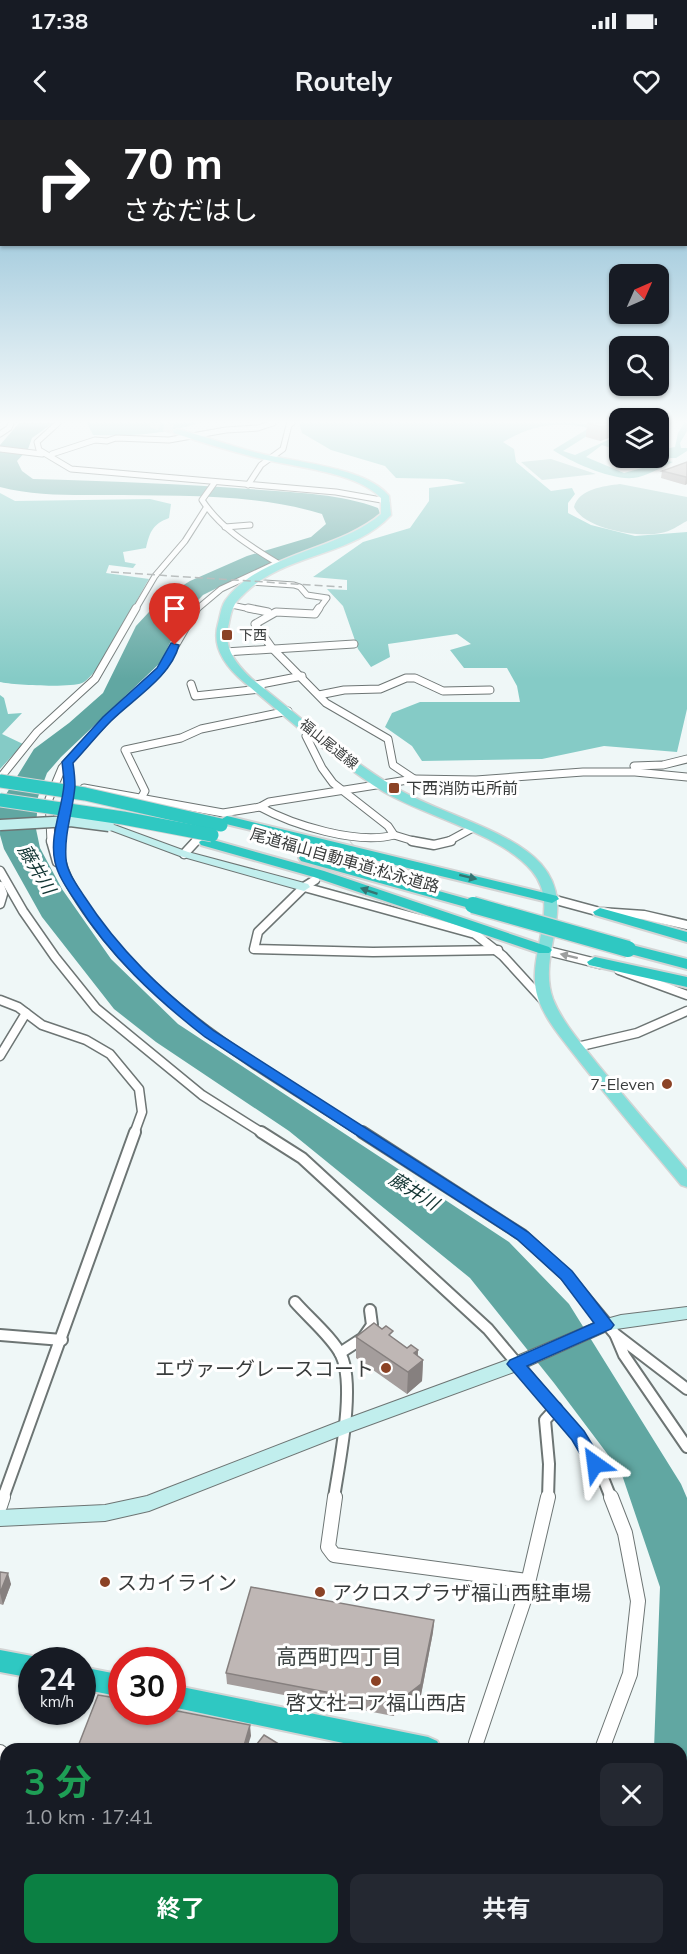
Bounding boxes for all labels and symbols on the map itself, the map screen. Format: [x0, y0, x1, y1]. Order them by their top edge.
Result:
north arrow [609, 264, 669, 324]
pin [149, 583, 200, 645]
place label: 下西 [239, 626, 267, 644]
marker: 下西 [220, 628, 234, 642]
street label: 福山尾道線 [296, 715, 362, 773]
place label: 下西消防屯所前 [406, 778, 518, 798]
marker: 下西消防屯所前 [387, 781, 401, 795]
street label: 尾道福山自動車道;松永道路 [248, 823, 442, 897]
water label: 藤井川 [13, 840, 62, 900]
one-way arrow [459, 873, 477, 882]
one-way arrow [360, 885, 378, 895]
one-way arrow [560, 950, 578, 960]
place label: 7-Eleven [590, 1074, 655, 1094]
marker: 7-Eleven [660, 1077, 674, 1091]
water label: 藤井川 [385, 1167, 445, 1216]
place label: エヴァーグレースコート [155, 1356, 374, 1381]
marker: エヴァーグレースコート [379, 1361, 393, 1375]
position arrow [563, 1432, 627, 1496]
place label: スカイライン [117, 1570, 237, 1595]
marker: スカイライン [98, 1575, 112, 1589]
place label: アクロスプラザ福山西駐車場 [332, 1580, 591, 1605]
marker: アクロスプラザ福山西駐車場 [313, 1585, 327, 1599]
district label: 高西町四丁目 [276, 1643, 402, 1669]
speed limit sign: 30 [108, 1647, 186, 1725]
marker: 啓文社コア福山西店 [369, 1674, 383, 1688]
place label: 啓文社コア福山西店 [286, 1690, 466, 1715]

